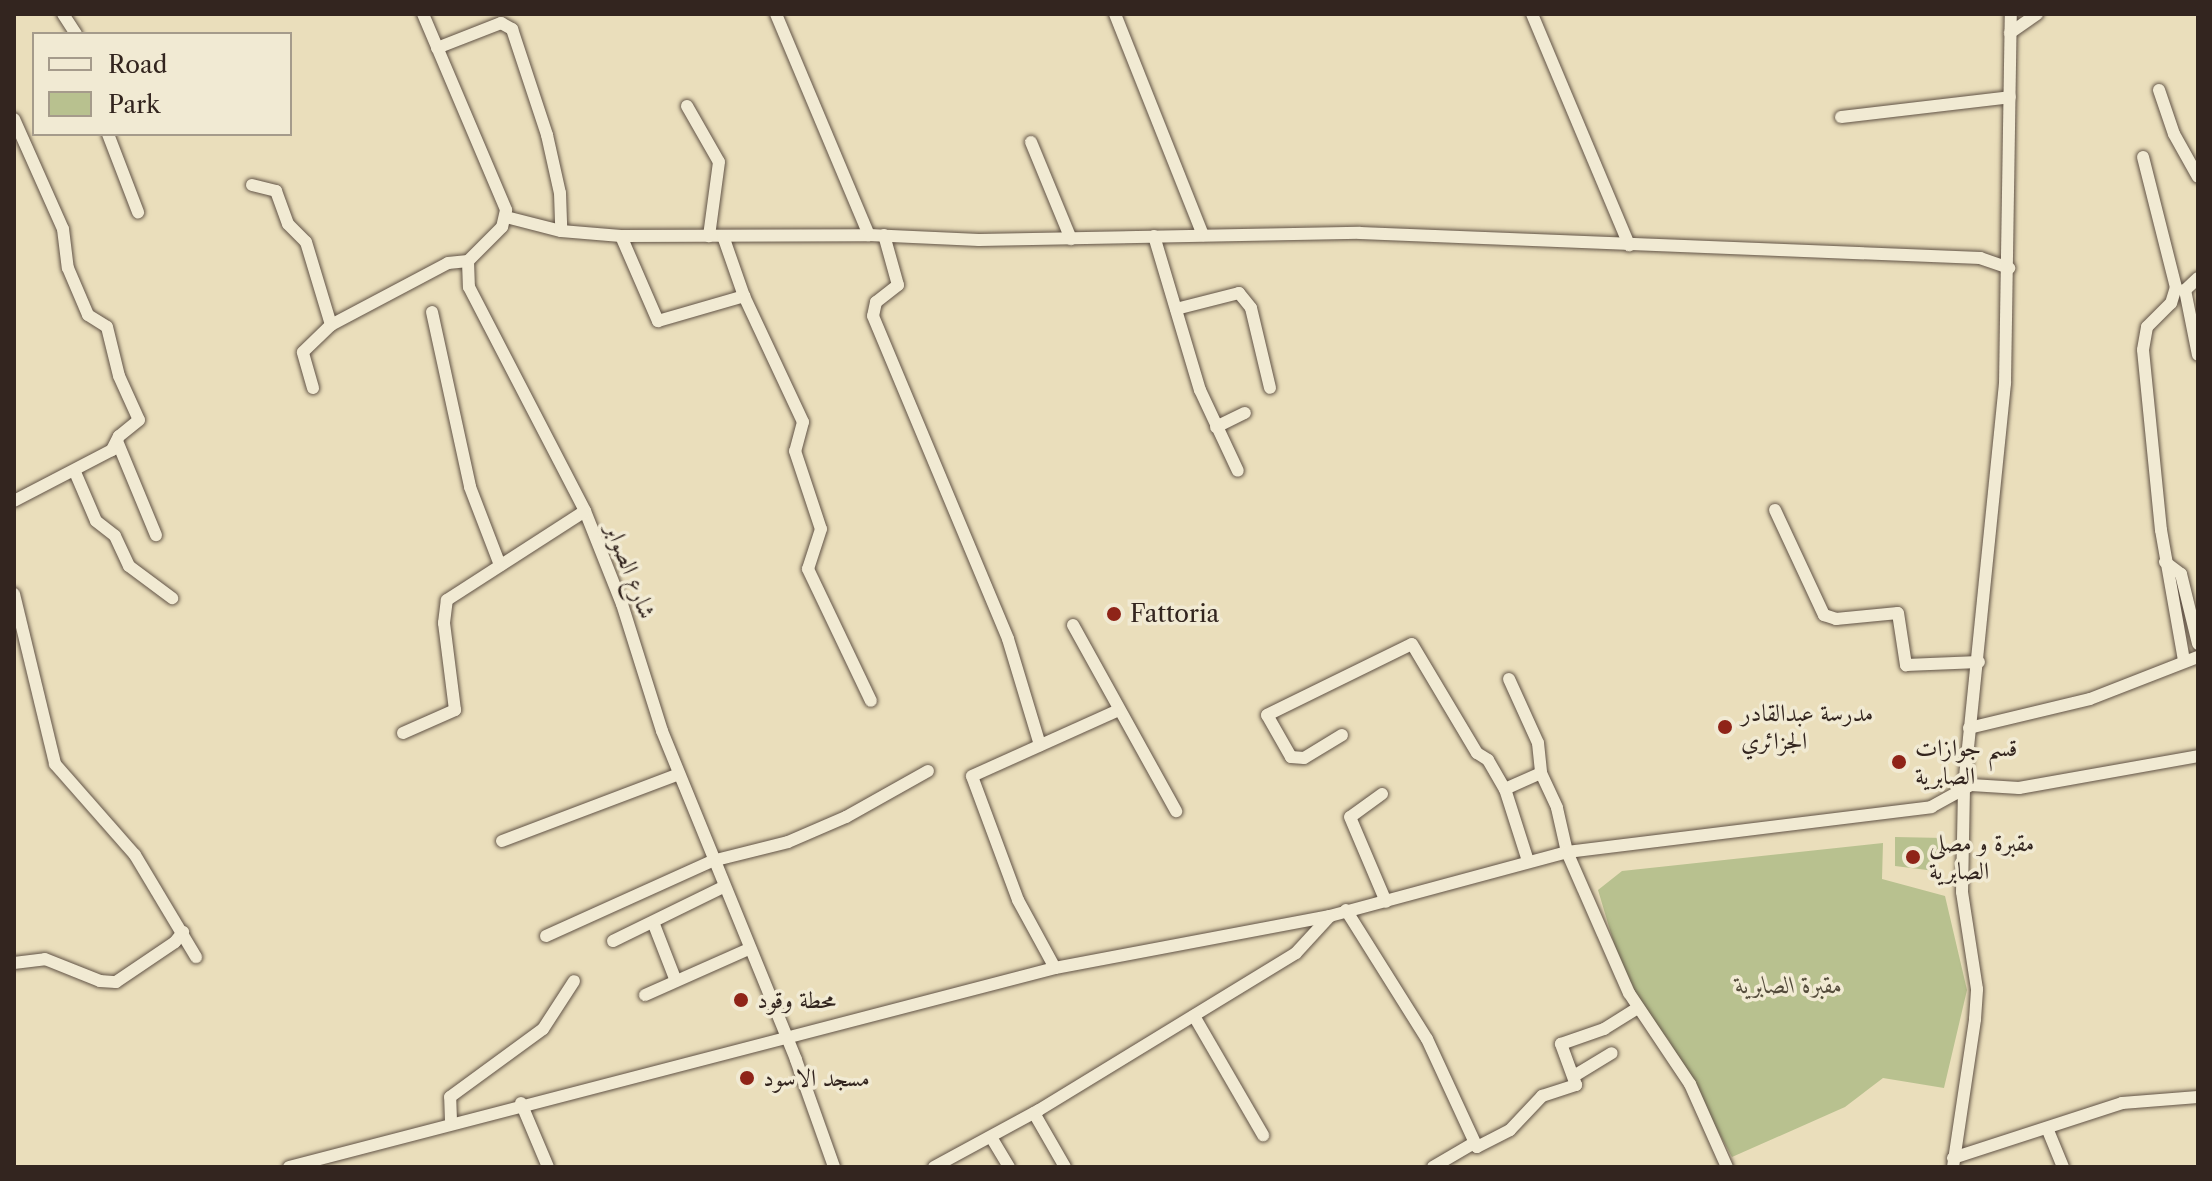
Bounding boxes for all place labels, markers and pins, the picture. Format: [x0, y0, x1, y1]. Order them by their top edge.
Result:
place label: Fattoria [1130, 600, 1219, 628]
marker: Fattoria [1105, 605, 1123, 623]
place label: مدرسة عبدالقادر الجزائري [1741, 699, 1873, 755]
marker: مدرسة عبدالقادر الجزائري [1716, 718, 1734, 736]
place label: قسم جوازات الصابرية [1915, 734, 2017, 790]
marker: قسم جوازات الصابرية [1890, 753, 1908, 771]
place label: مقبرة و مصلى الصابرية [1929, 829, 2034, 885]
marker: مقبرة و مصلى الصابرية [1904, 848, 1922, 866]
place label: محطة وقود [757, 986, 836, 1014]
marker: محطة وقود [732, 991, 750, 1009]
place label: مسجد الاسود [763, 1064, 870, 1092]
marker: مسجد الاسود [738, 1069, 756, 1087]

